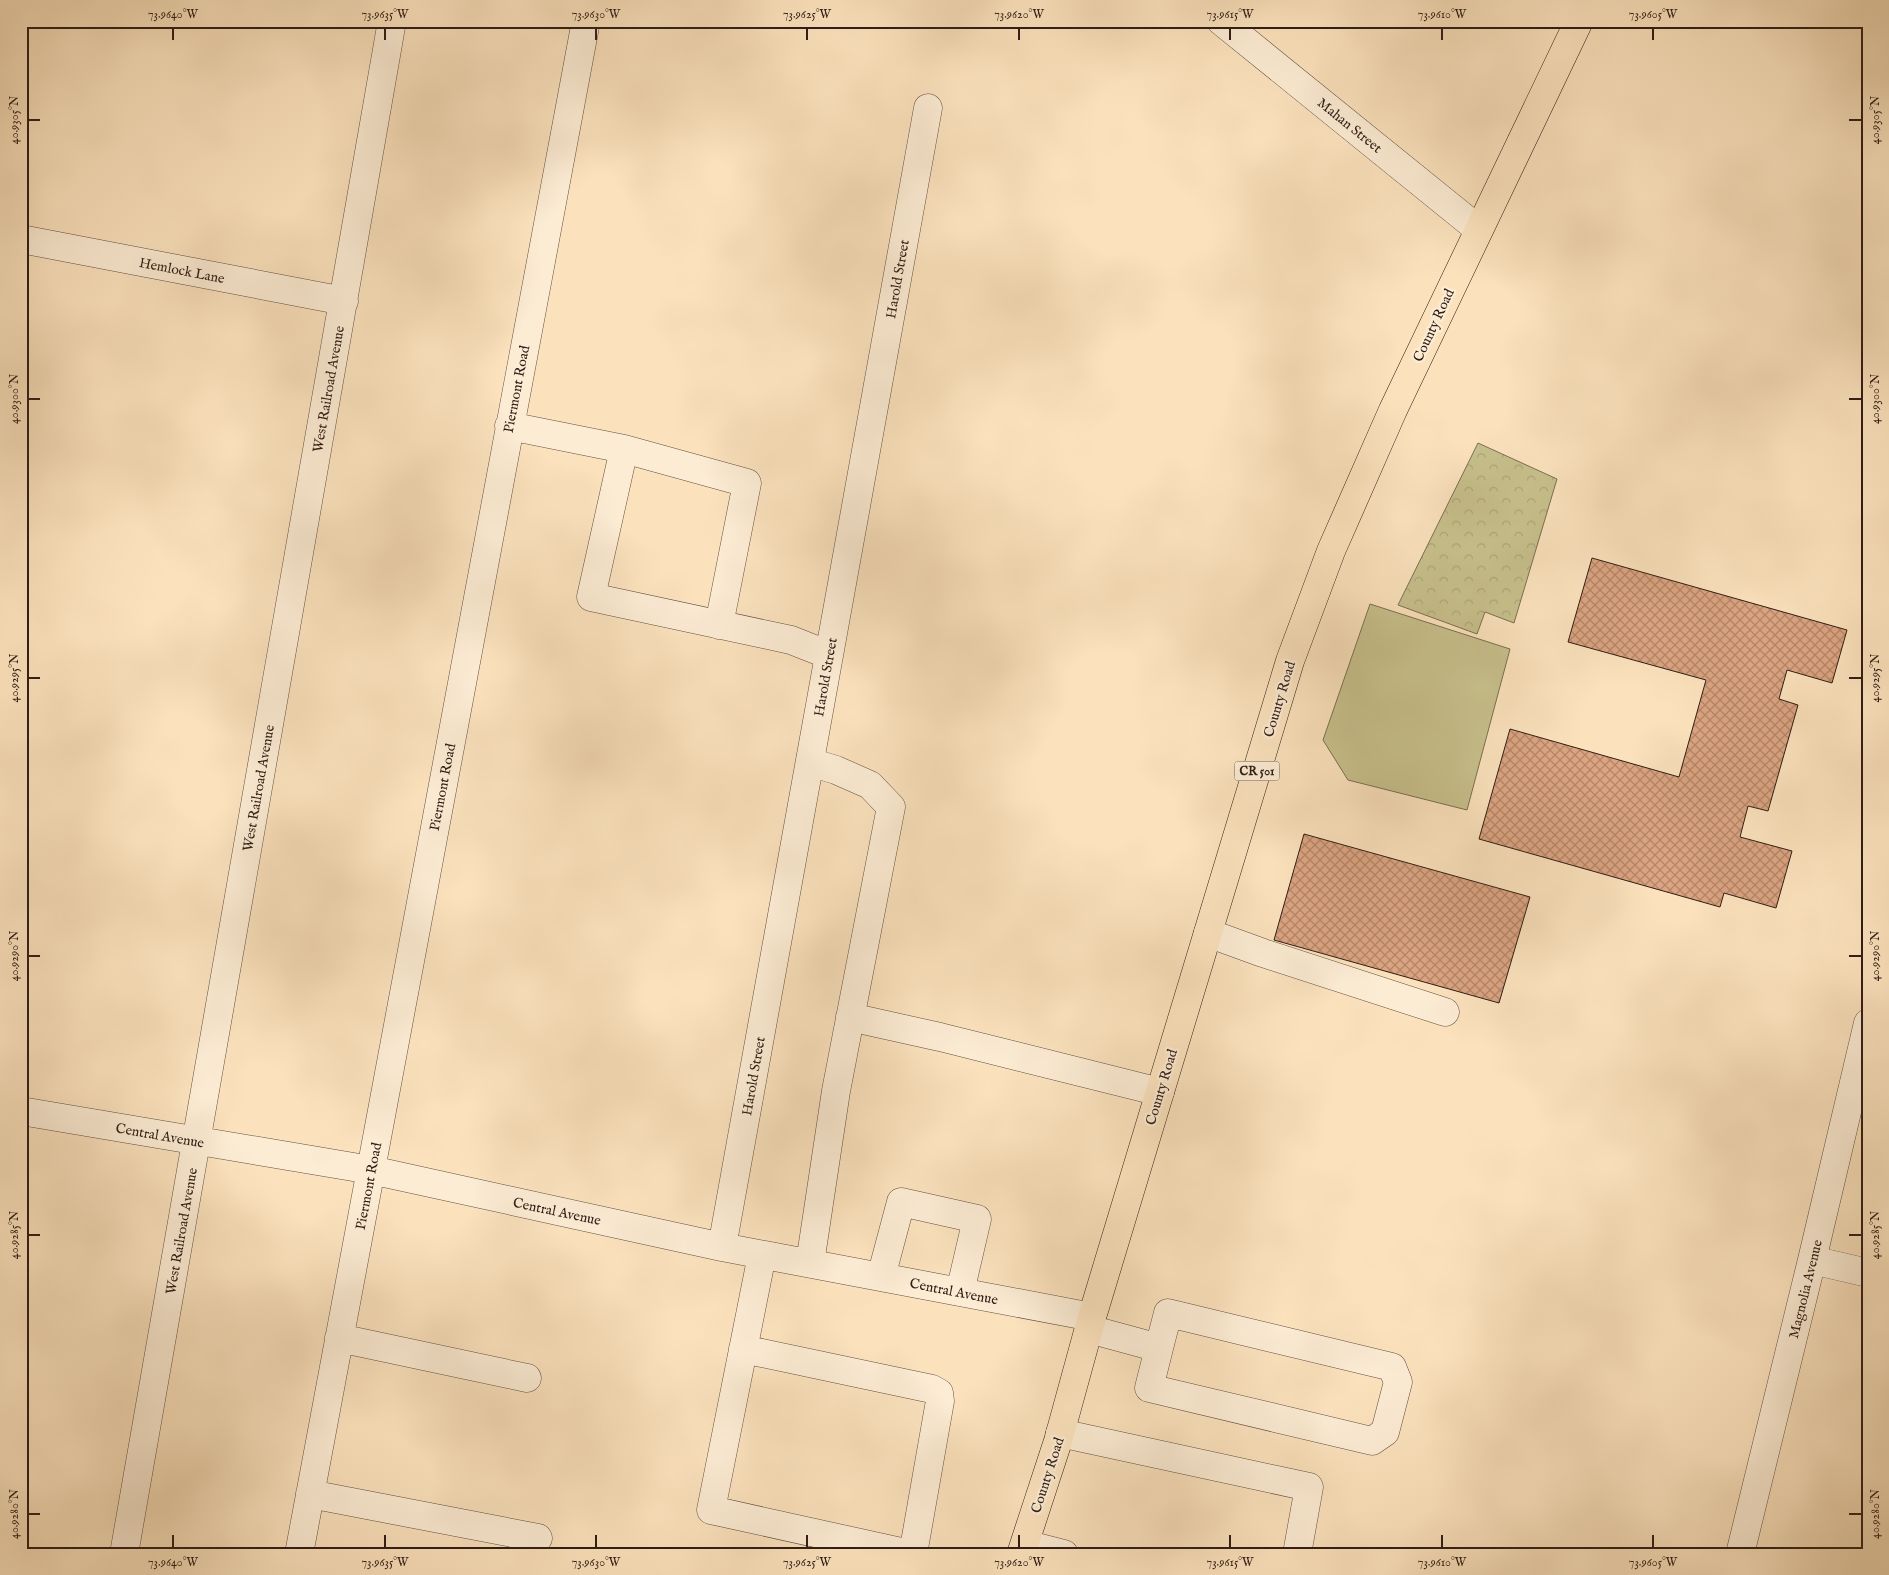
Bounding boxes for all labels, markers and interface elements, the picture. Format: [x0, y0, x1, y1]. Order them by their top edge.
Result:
text: 73.9640°W [148, 7, 199, 22]
text: 73.9635°W [361, 7, 409, 22]
text: 73.9630°W [572, 7, 621, 22]
text: 73.9625°W [783, 7, 832, 22]
text: 73.9620°W [994, 7, 1044, 22]
text: 73.9615°W [1207, 7, 1254, 22]
text: 73.9610°W [1418, 7, 1467, 22]
text: 73.9605°W [1629, 7, 1678, 22]
street label: Mahan Street [1313, 94, 1385, 157]
text: 40.9305°N [7, 95, 22, 144]
text: 40.9305°N [1868, 95, 1883, 144]
street label: Harold Street [882, 238, 914, 320]
street label: Hemlock Lane [137, 254, 227, 288]
street label: County Road [1409, 286, 1459, 365]
street label: West Railroad Avenue [309, 324, 349, 454]
street label: Piermont Road [500, 344, 534, 434]
text: 40.9300°N [7, 373, 22, 424]
text: 40.9300°N [1868, 373, 1883, 424]
street label: Harold Street [810, 636, 842, 718]
text: 40.9295°N [7, 653, 22, 703]
text: 40.9295°N [1868, 653, 1883, 703]
street label: County Road [1260, 659, 1300, 739]
street label: West Railroad Avenue [239, 723, 279, 853]
street label: Piermont Road [426, 742, 460, 832]
road number: CR 501 [1234, 761, 1280, 780]
text: 40.9290°N [7, 930, 22, 981]
text: 40.9290°N [1868, 930, 1883, 981]
street label: Harold Street [738, 1035, 770, 1117]
street label: County Road [1142, 1047, 1182, 1127]
street label: Central Avenue [114, 1119, 206, 1153]
street label: Piermont Road [352, 1141, 386, 1231]
street label: West Railroad Avenue [162, 1166, 202, 1296]
street label: Central Avenue [511, 1194, 603, 1230]
text: 40.9285°N [7, 1210, 22, 1259]
text: 40.9285°N [1868, 1210, 1883, 1259]
street label: Magnolia Avenue [1785, 1237, 1827, 1341]
street label: Central Avenue [908, 1275, 1000, 1309]
street label: County Road [1027, 1435, 1069, 1515]
text: 40.9280°N [7, 1488, 22, 1539]
text: 40.9280°N [1868, 1488, 1883, 1539]
text: 73.9640°W [148, 1555, 199, 1570]
text: 73.9635°W [361, 1555, 409, 1570]
text: 73.9630°W [572, 1555, 621, 1570]
text: 73.9625°W [783, 1555, 832, 1570]
text: 73.9620°W [994, 1555, 1044, 1570]
text: 73.9615°W [1207, 1555, 1254, 1570]
text: 73.9610°W [1418, 1555, 1467, 1570]
text: 73.9605°W [1629, 1555, 1678, 1570]

